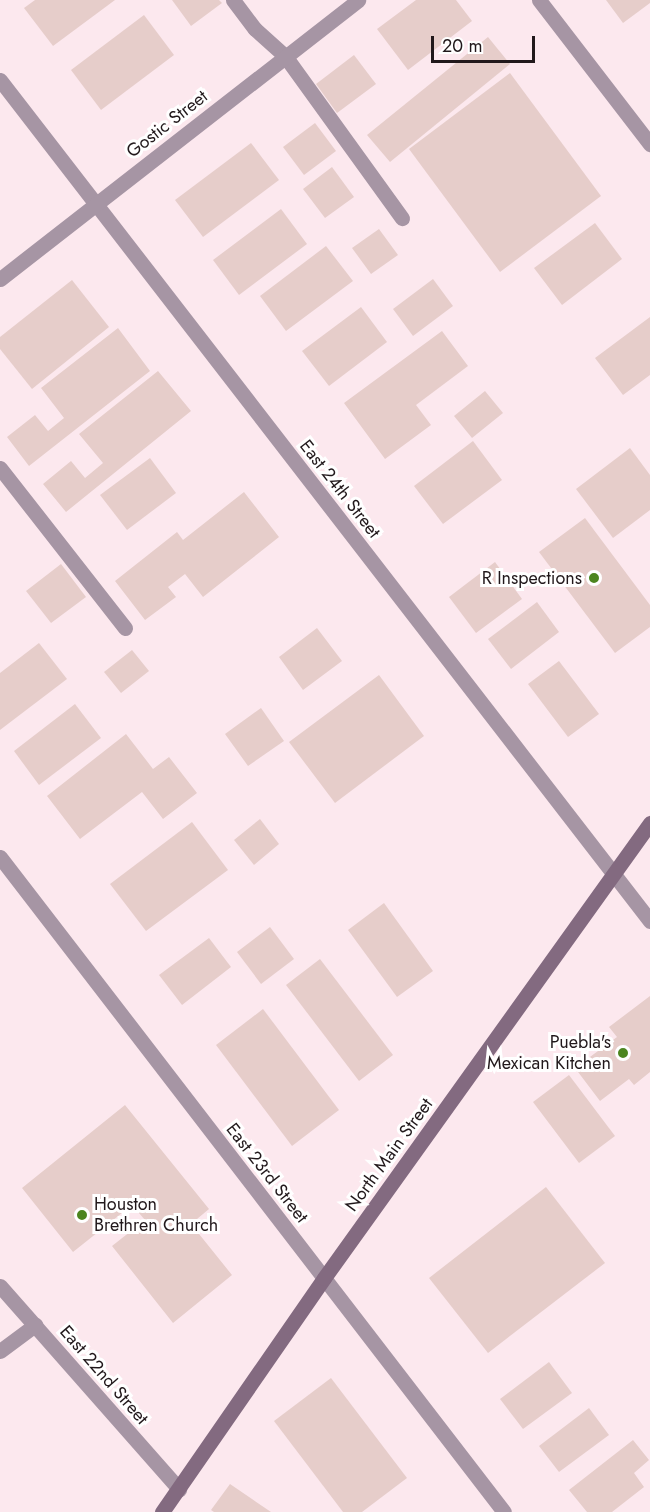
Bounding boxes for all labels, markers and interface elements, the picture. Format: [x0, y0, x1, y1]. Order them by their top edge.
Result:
scale bar [434, 24, 538, 62]
text: 20 m [442, 33, 482, 59]
street label: Gostic Street [122, 86, 212, 162]
street label: East 24th Street [295, 436, 385, 542]
place label: R Inspections [482, 567, 582, 589]
marker: R Inspections [587, 571, 601, 585]
place label: Puebla's Mexican Kitchen [487, 1032, 611, 1074]
marker: Puebla's Mexican Kitchen [616, 1046, 630, 1060]
street label: North Main Street [341, 1094, 437, 1216]
street label: East 23rd Street [221, 1119, 313, 1227]
place label: Houston Brethren Church [94, 1194, 218, 1236]
marker: Houston Brethren Church [75, 1208, 89, 1222]
street label: East 22nd Street [55, 1321, 153, 1429]

